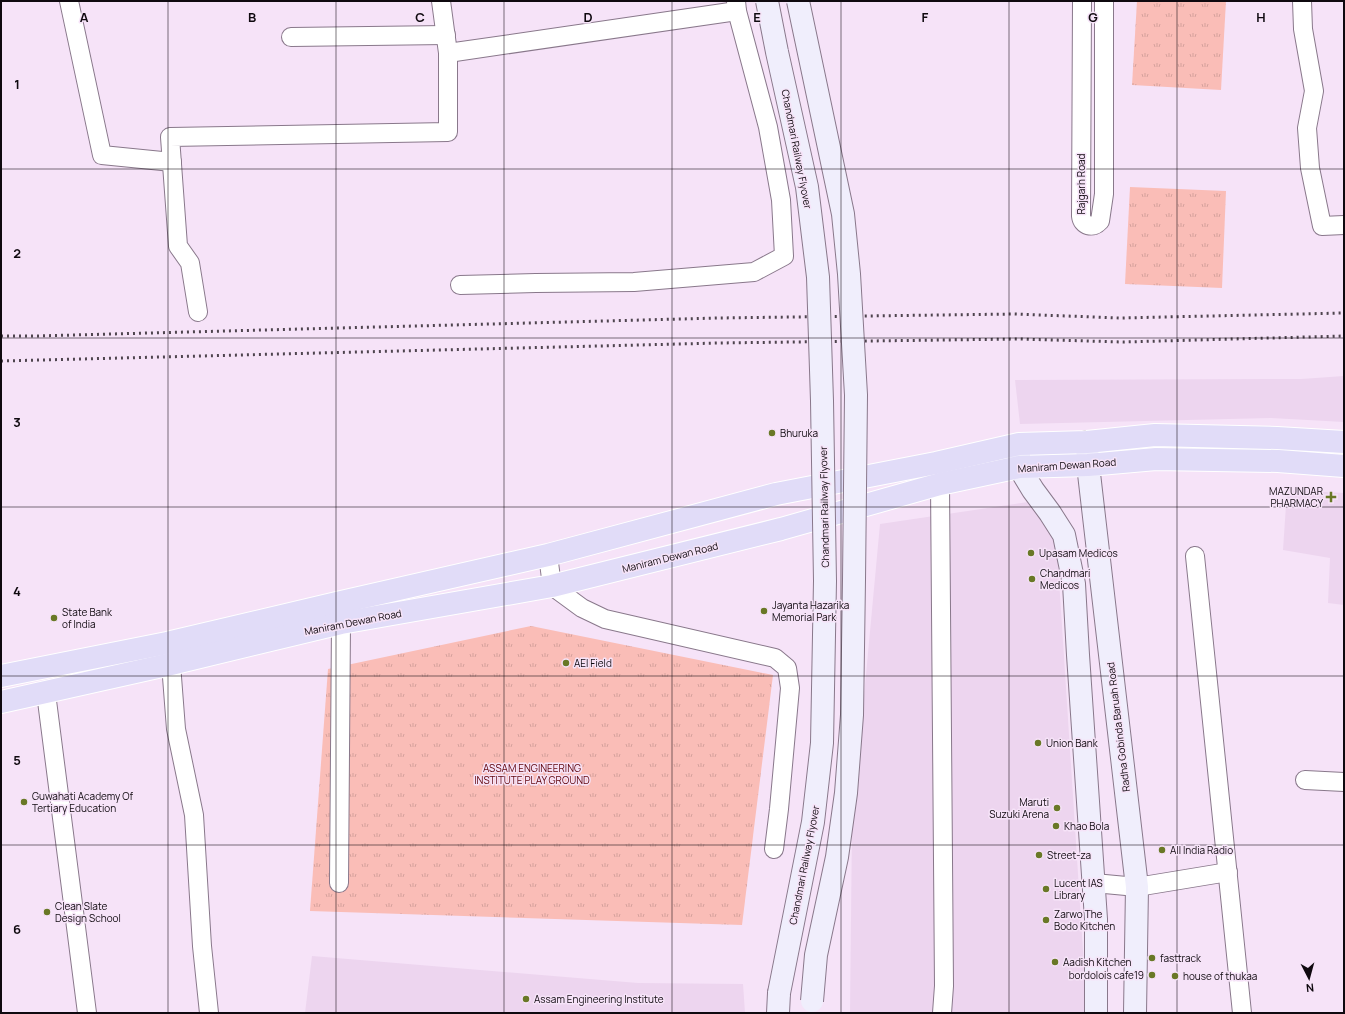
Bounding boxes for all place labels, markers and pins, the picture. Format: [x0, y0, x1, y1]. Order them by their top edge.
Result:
place label: Bhuruka [780, 426, 818, 440]
marker: Bhuruka [767, 428, 777, 438]
place label: MAZUNDAR PHARMACY [1269, 484, 1323, 510]
marker: MAZUNDAR PHARMACY [1326, 492, 1336, 502]
place label: Upasam Medicos [1039, 546, 1118, 560]
marker: Upasam Medicos [1026, 548, 1036, 558]
place label: Chandmari Medicos [1040, 566, 1090, 592]
marker: Chandmari Medicos [1027, 574, 1037, 584]
place label: Jayanta Hazarika Memorial Park [772, 598, 849, 624]
place label: State Bank of India [62, 605, 113, 631]
marker: Jayanta Hazarika Memorial Park [759, 606, 769, 616]
marker: State Bank of India [49, 613, 59, 623]
place label: AEI Field [574, 656, 612, 670]
marker: AEI Field [561, 658, 571, 668]
place label: Union Bank [1046, 736, 1099, 750]
marker: Union Bank [1033, 738, 1043, 748]
place label: Guwahati Academy Of Tertiary Education [32, 789, 134, 815]
place label: Maruti Suzuki Arena [989, 795, 1049, 821]
marker: Guwahati Academy Of Tertiary Education [19, 797, 29, 807]
marker: Maruti Suzuki Arena [1052, 803, 1062, 813]
place label: Khao Bola [1064, 819, 1109, 833]
marker: Khao Bola [1051, 821, 1061, 831]
place label: All India Radio [1170, 843, 1233, 857]
marker: All India Radio [1157, 845, 1167, 855]
place label: Street-za [1047, 848, 1091, 862]
marker: Street-za [1034, 850, 1044, 860]
place label: Lucent IAS Library [1054, 876, 1103, 902]
marker: Lucent IAS Library [1041, 884, 1051, 894]
place label: Clean Slate Design School [55, 899, 121, 925]
marker: Clean Slate Design School [42, 907, 52, 917]
place label: Zarwo The Bodo Kitchen [1054, 907, 1115, 933]
marker: Zarwo The Bodo Kitchen [1041, 915, 1051, 925]
place label: fasttrack [1160, 951, 1202, 965]
marker: fasttrack [1147, 953, 1157, 963]
place label: Aadish Kitchen [1063, 955, 1132, 969]
marker: Aadish Kitchen [1050, 957, 1060, 967]
place label: bordolois cafe19 [1069, 968, 1144, 982]
place label: house of thukaa [1183, 969, 1257, 983]
marker: bordolois cafe19 [1147, 970, 1157, 980]
marker: house of thukaa [1170, 971, 1180, 981]
place label: Assam Engineering Institute [534, 992, 664, 1006]
marker: Assam Engineering Institute [521, 994, 531, 1004]

